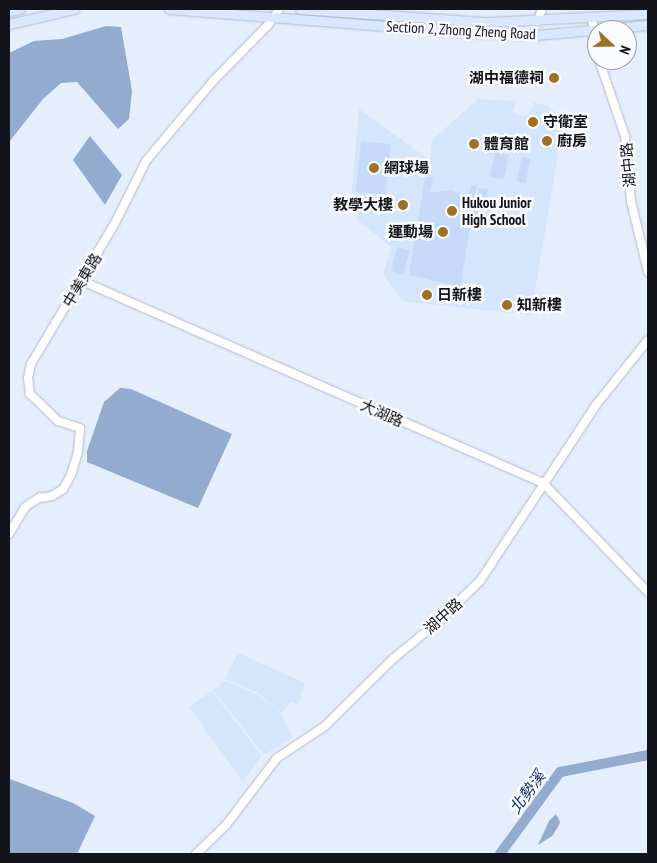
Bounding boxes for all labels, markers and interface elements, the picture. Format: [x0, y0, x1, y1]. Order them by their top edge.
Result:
street label: Section 2, Zhong Zheng Road [385, 17, 537, 43]
north arrow [587, 20, 637, 70]
text: N [615, 43, 635, 57]
place label: 湖中福德祠 [469, 69, 544, 87]
marker: 湖中福德祠 [548, 72, 560, 84]
place label: 守衛室 [543, 113, 588, 131]
marker: 守衛室 [527, 116, 539, 128]
place label: 廚房 [557, 132, 587, 150]
place label: 體育館 [484, 135, 529, 153]
marker: 廚房 [541, 135, 553, 147]
marker: 體育館 [468, 138, 480, 150]
street label: 湖中路 [617, 142, 639, 188]
place label: 網球場 [384, 159, 429, 177]
marker: 網球場 [368, 162, 380, 174]
place label: Hukou Junior High School [462, 193, 531, 228]
place label: 教學大樓 [333, 196, 393, 214]
marker: 教學大樓 [397, 199, 409, 211]
marker: Hukou Junior High School [446, 205, 458, 217]
place label: 運動場 [388, 223, 433, 241]
marker: 運動場 [437, 226, 449, 238]
street label: 中美東路 [59, 250, 105, 310]
place label: 日新樓 [437, 286, 482, 304]
marker: 日新樓 [421, 289, 433, 301]
place label: 知新樓 [517, 296, 562, 314]
marker: 知新樓 [501, 299, 513, 311]
street label: 大湖路 [358, 396, 406, 430]
street label: 湖中路 [420, 594, 466, 638]
water label: 北勢溪 [505, 767, 549, 817]

